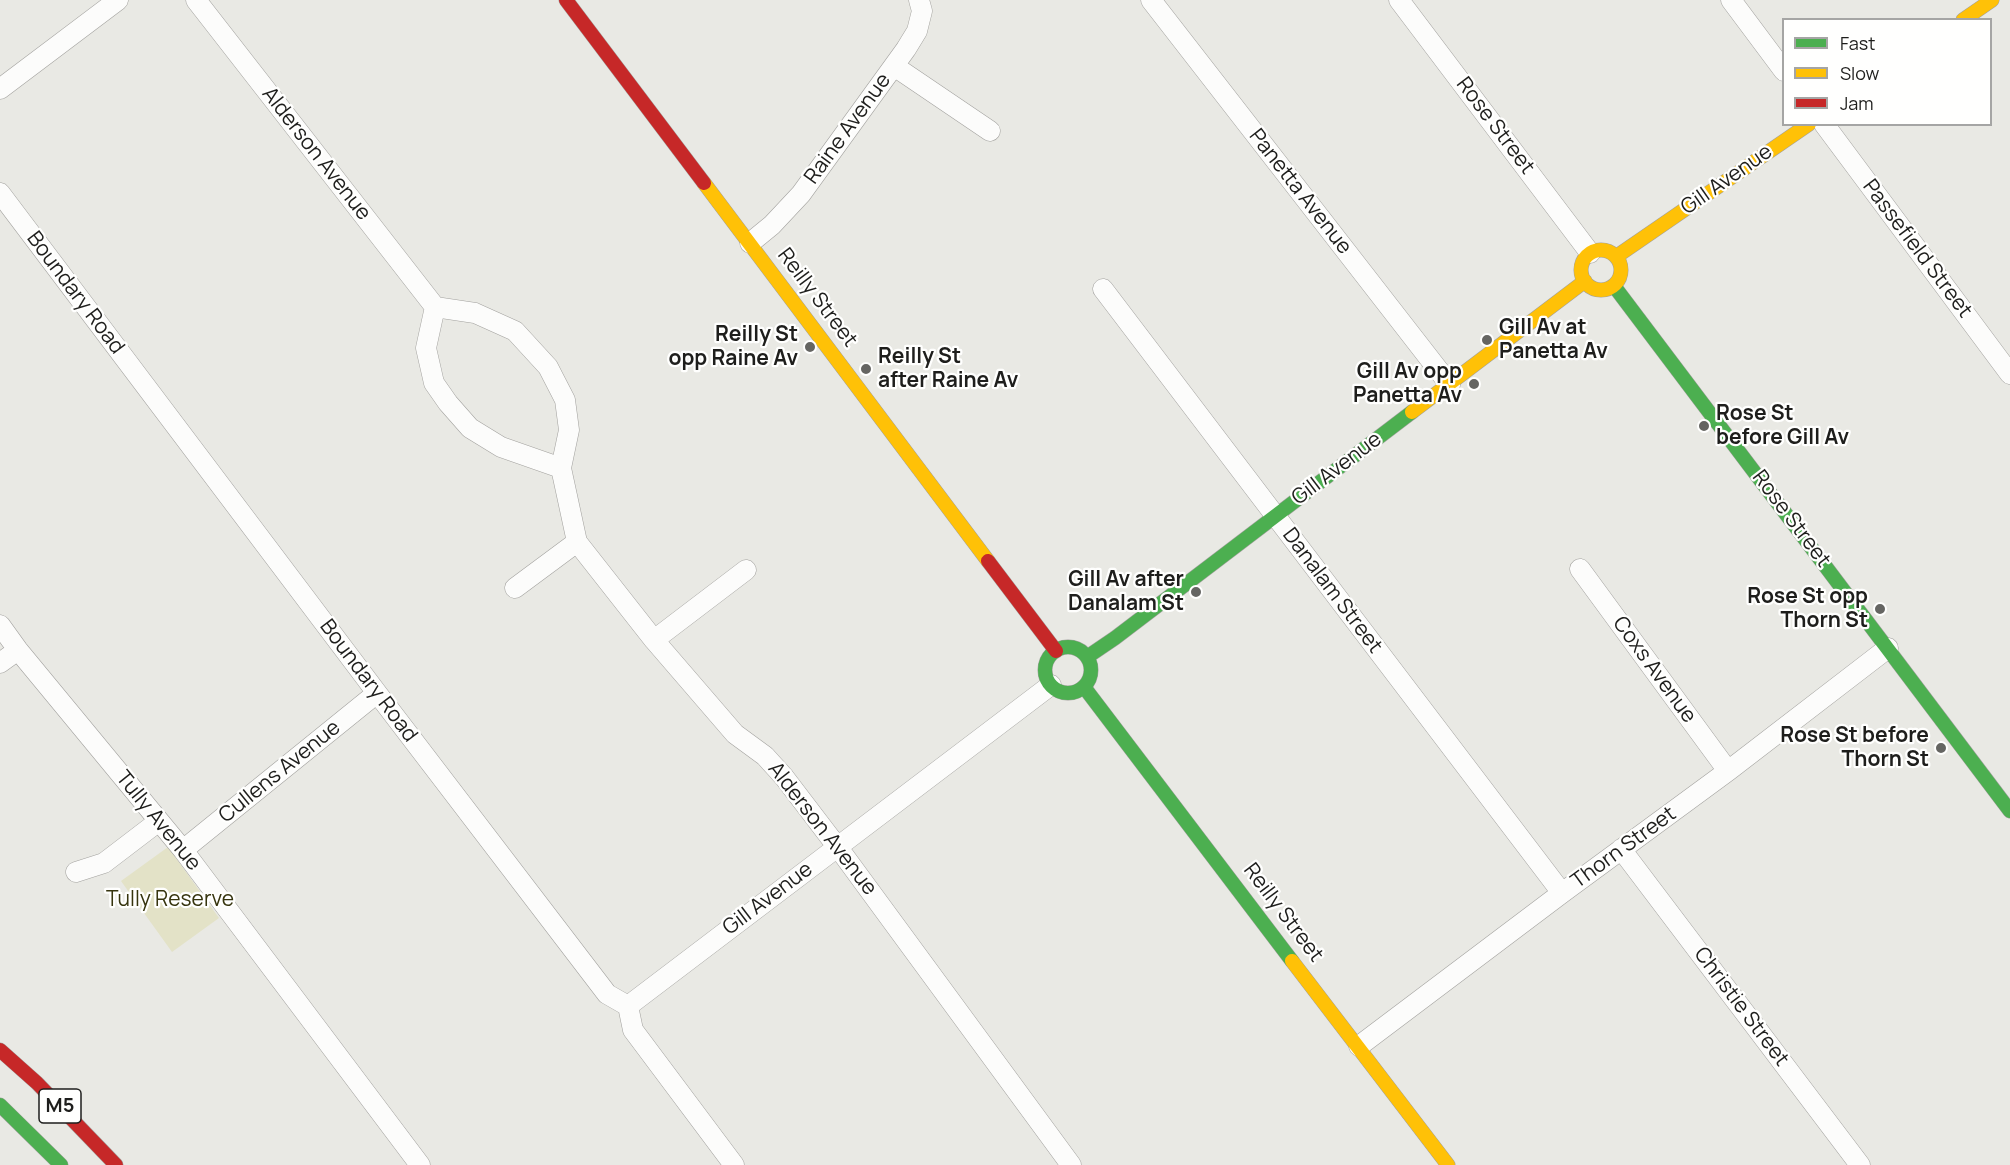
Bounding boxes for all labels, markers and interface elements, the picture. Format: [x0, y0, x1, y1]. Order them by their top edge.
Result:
legend [1782, 18, 1992, 126]
text: Fast [1840, 31, 1875, 55]
text: Slow [1840, 61, 1879, 85]
street label: Raine Avenue [799, 69, 897, 189]
street label: Rose Street [1450, 73, 1540, 179]
street label: Alderson Avenue [256, 82, 376, 226]
text: Jam [1840, 91, 1874, 115]
street label: Panetta Avenue [1243, 124, 1357, 260]
street label: Gill Avenue [1677, 139, 1777, 221]
street label: Passefield Street [1857, 175, 1977, 323]
street label: Boundary Road [21, 227, 129, 359]
street label: Reilly Street [772, 244, 862, 352]
place label: Gill Av at Panetta Av [1499, 315, 1608, 365]
place label: Reilly St opp Raine Av [668, 322, 798, 372]
marker: Gill Av at Panetta Av [1480, 333, 1494, 347]
marker: Reilly St opp Raine Av [803, 340, 817, 354]
place label: Reilly St after Raine Av [878, 344, 1018, 394]
place label: Gill Av opp Panetta Av [1353, 359, 1462, 409]
marker: Reilly St after Raine Av [859, 362, 873, 376]
marker: Gill Av opp Panetta Av [1467, 377, 1481, 391]
place label: Rose St before Gill Av [1716, 401, 1849, 451]
marker: Rose St before Gill Av [1697, 419, 1711, 433]
street label: Gill Avenue [1287, 427, 1387, 511]
street label: Rose Street [1746, 466, 1836, 572]
street label: Danalam Street [1277, 523, 1387, 659]
place label: Gill Av after Danalam St [1068, 567, 1184, 617]
place label: Rose St opp Thorn St [1747, 584, 1868, 634]
marker: Gill Av after Danalam St [1189, 585, 1203, 599]
marker: Rose St opp Thorn St [1873, 602, 1887, 616]
street label: Coxs Avenue [1607, 612, 1701, 728]
street label: Boundary Road [314, 615, 422, 747]
street label: Cullens Avenue [214, 715, 346, 829]
place label: Rose St before Thorn St [1780, 723, 1929, 773]
marker: Rose St before Thorn St [1934, 741, 1948, 755]
street label: Alderson Avenue [762, 757, 882, 901]
street label: Tully Avenue [110, 766, 206, 876]
street label: Thorn Street [1567, 802, 1681, 894]
street label: Gill Avenue [718, 857, 818, 941]
street label: Reilly Street [1238, 859, 1328, 967]
park label: Tully Reserve [106, 887, 234, 913]
street label: Christie Street [1688, 943, 1794, 1071]
road number: M5 [39, 1089, 81, 1123]

